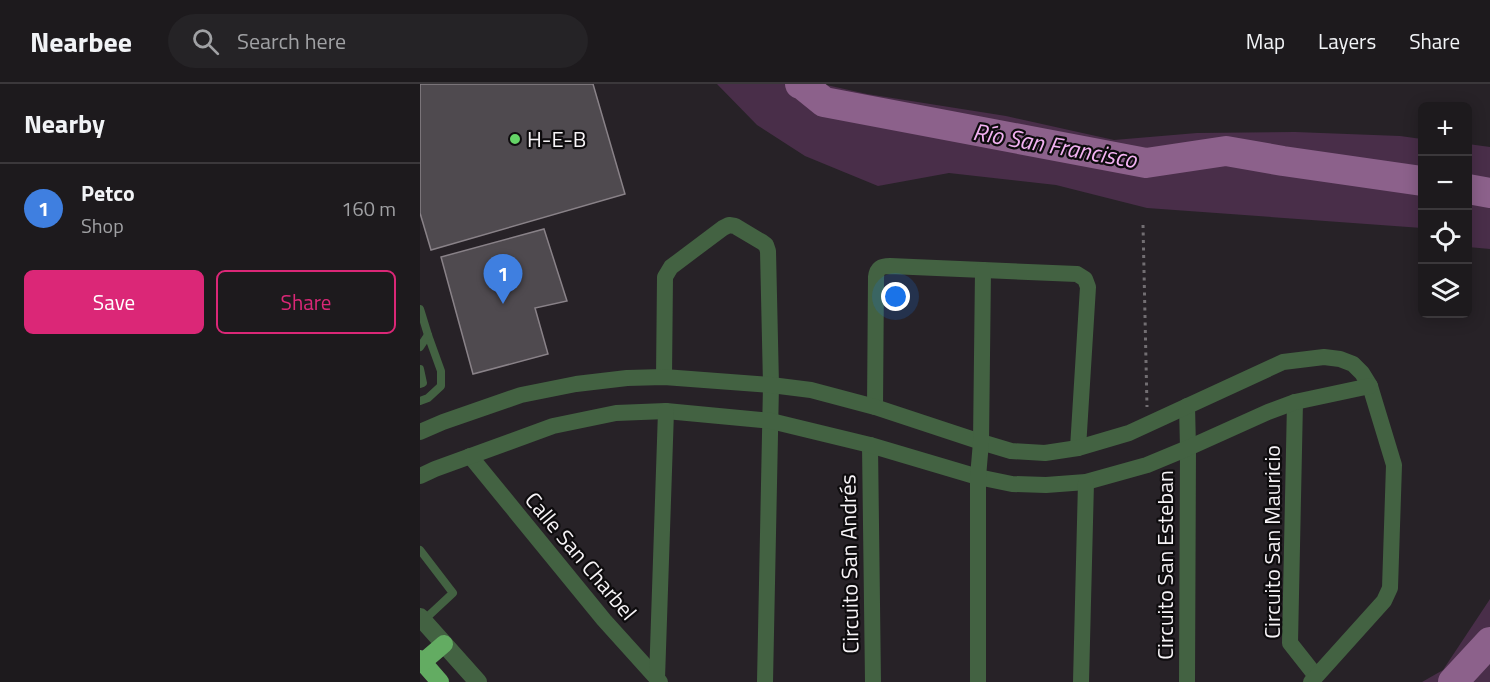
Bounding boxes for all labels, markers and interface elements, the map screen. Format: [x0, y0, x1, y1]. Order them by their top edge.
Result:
search box [168, 14, 588, 68]
text: Nearbee [30, 20, 132, 63]
text: Search here [237, 24, 346, 58]
icon: search [189, 25, 222, 58]
text: Map [1246, 25, 1285, 57]
text: Layers [1318, 25, 1376, 57]
text: Share [1409, 25, 1460, 57]
map controls [1418, 102, 1472, 318]
button: + [1418, 102, 1472, 156]
text: Nearby [24, 104, 105, 143]
water label: Río San Francisco [970, 113, 1141, 177]
place label: H-E-B [527, 122, 586, 156]
marker: H-E-B [508, 132, 522, 146]
button: − [1418, 156, 1472, 210]
text: Petco [81, 176, 135, 210]
text: 1 [38, 193, 49, 224]
text: 160 m [341, 193, 396, 224]
text: Shop [81, 210, 124, 241]
button: locate [1418, 210, 1472, 264]
pin: 1 [484, 254, 523, 304]
button: layers [1418, 264, 1472, 318]
button: Save [24, 270, 204, 334]
button: Share [216, 270, 396, 334]
your location [881, 282, 910, 311]
street label: Circuito San Mauricio [1255, 445, 1289, 639]
street label: Circuito San Esteban [1148, 470, 1182, 660]
street label: Circuito San Andrés [830, 474, 868, 654]
street label: Calle San Charbel [517, 484, 645, 628]

